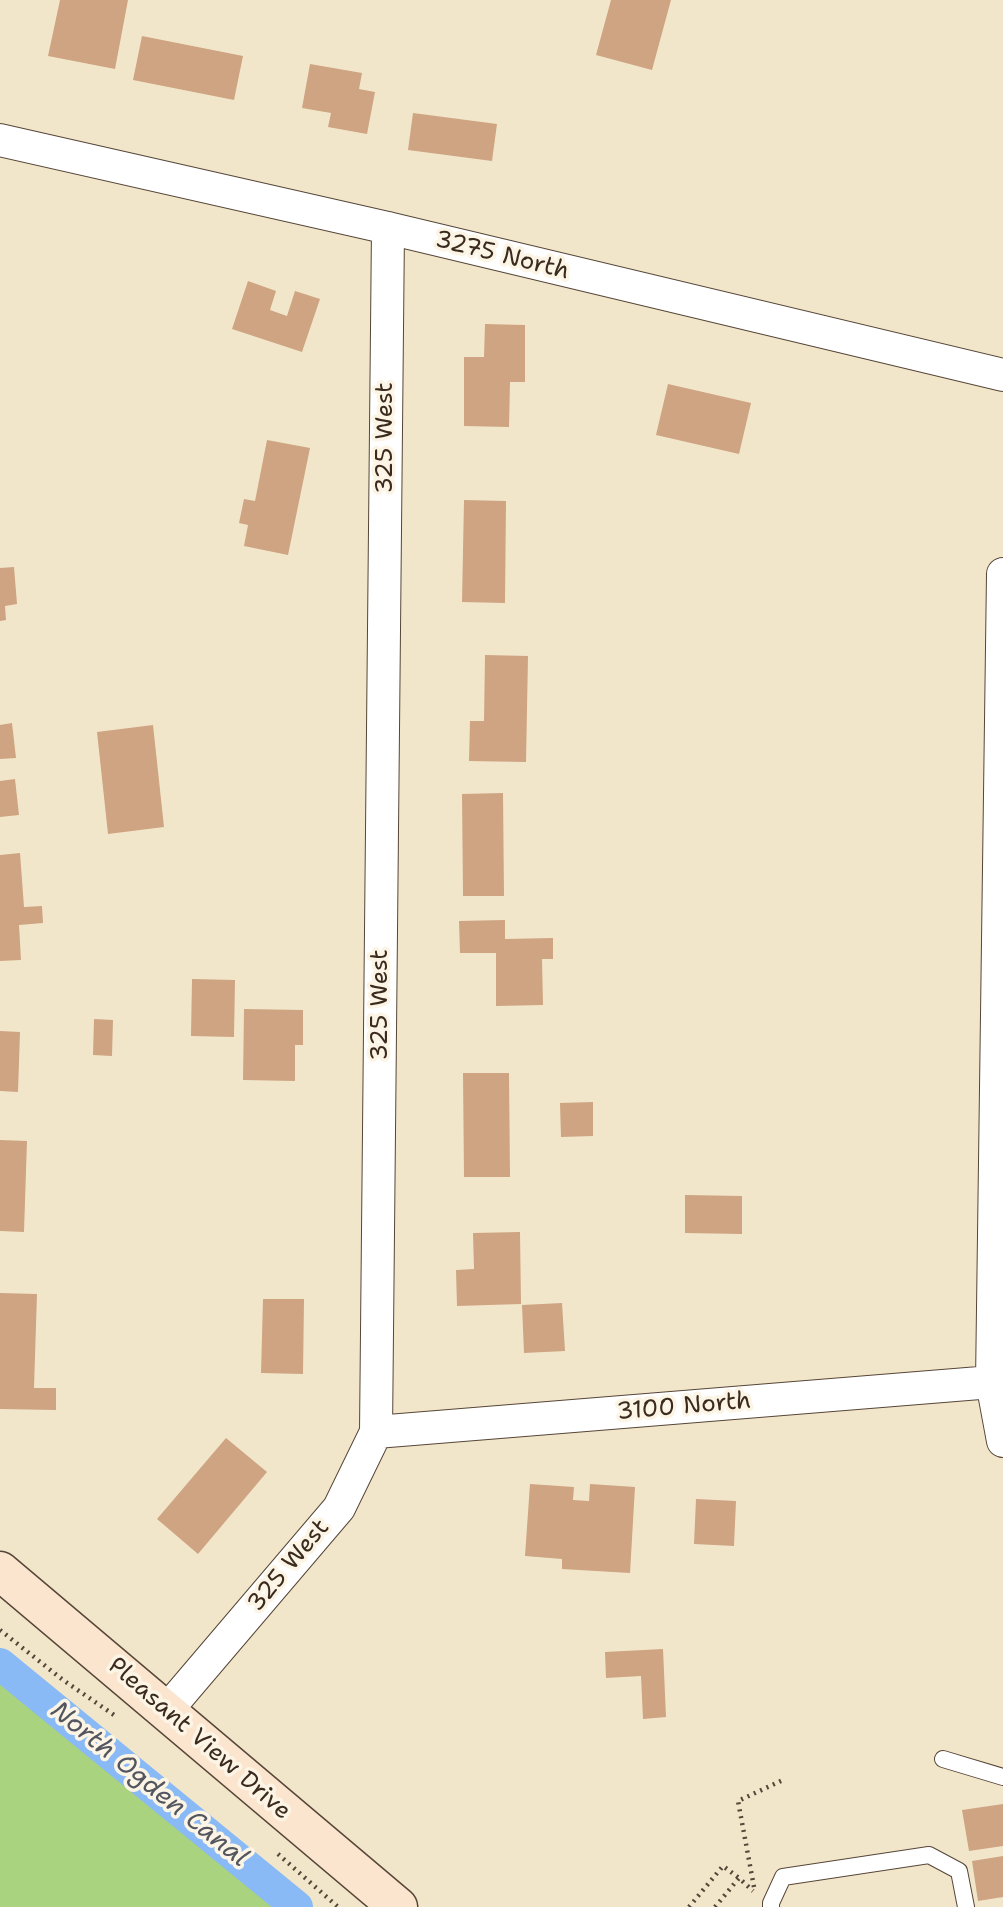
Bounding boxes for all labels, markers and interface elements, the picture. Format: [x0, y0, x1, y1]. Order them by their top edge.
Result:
street label: 3275 North [432, 225, 572, 287]
street label: 325 West [372, 382, 400, 494]
street label: 325 West [367, 949, 395, 1061]
street label: 3100 North [616, 1387, 752, 1427]
street label: 325 West [242, 1514, 336, 1618]
street label: Pleasant View Drive [102, 1652, 296, 1826]
water label: North Ogden Canal [44, 1696, 254, 1874]

